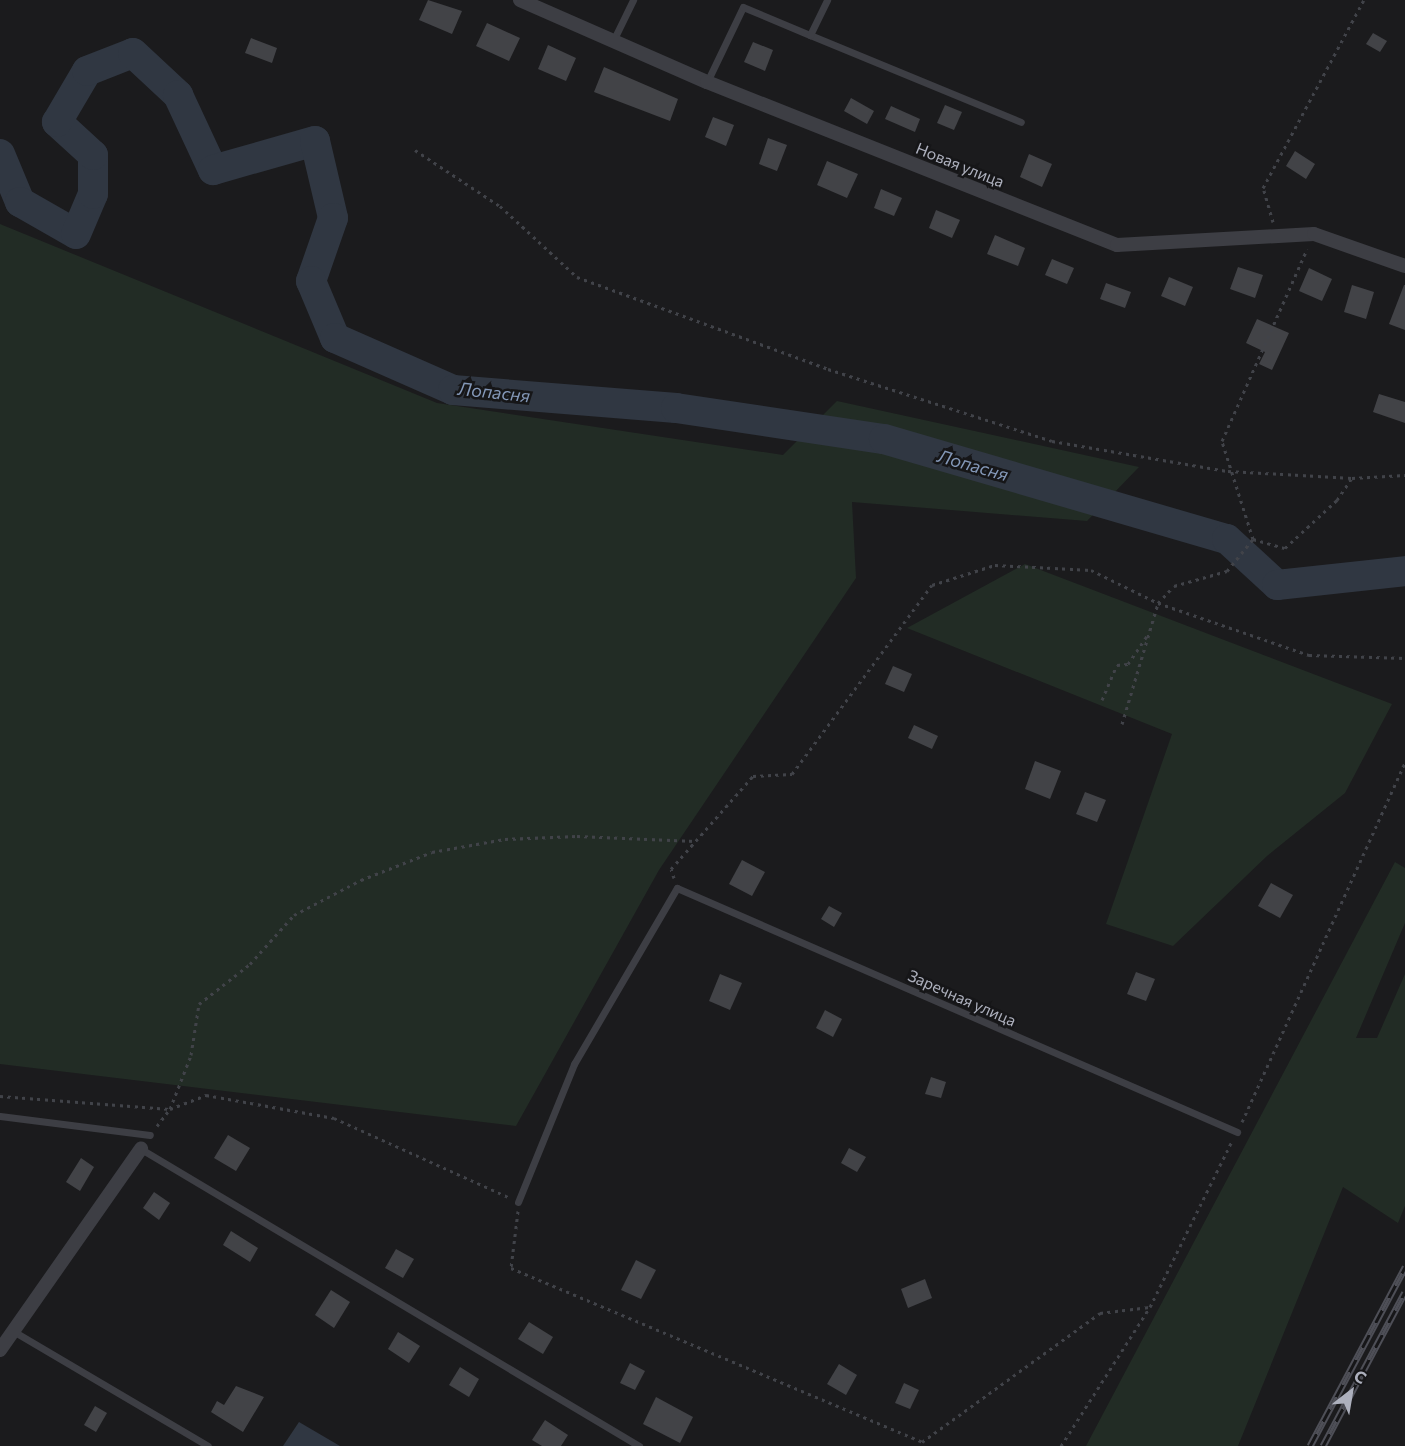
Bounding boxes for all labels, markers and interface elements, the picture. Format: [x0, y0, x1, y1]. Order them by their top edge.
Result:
street label: Новая улица [913, 139, 1007, 191]
water label: Лопасня [457, 377, 531, 407]
water label: Лопасня [935, 445, 1011, 485]
street label: Заречная улица [905, 966, 1019, 1030]
north arrow [1321, 1362, 1381, 1422]
text: С [1351, 1365, 1370, 1387]

